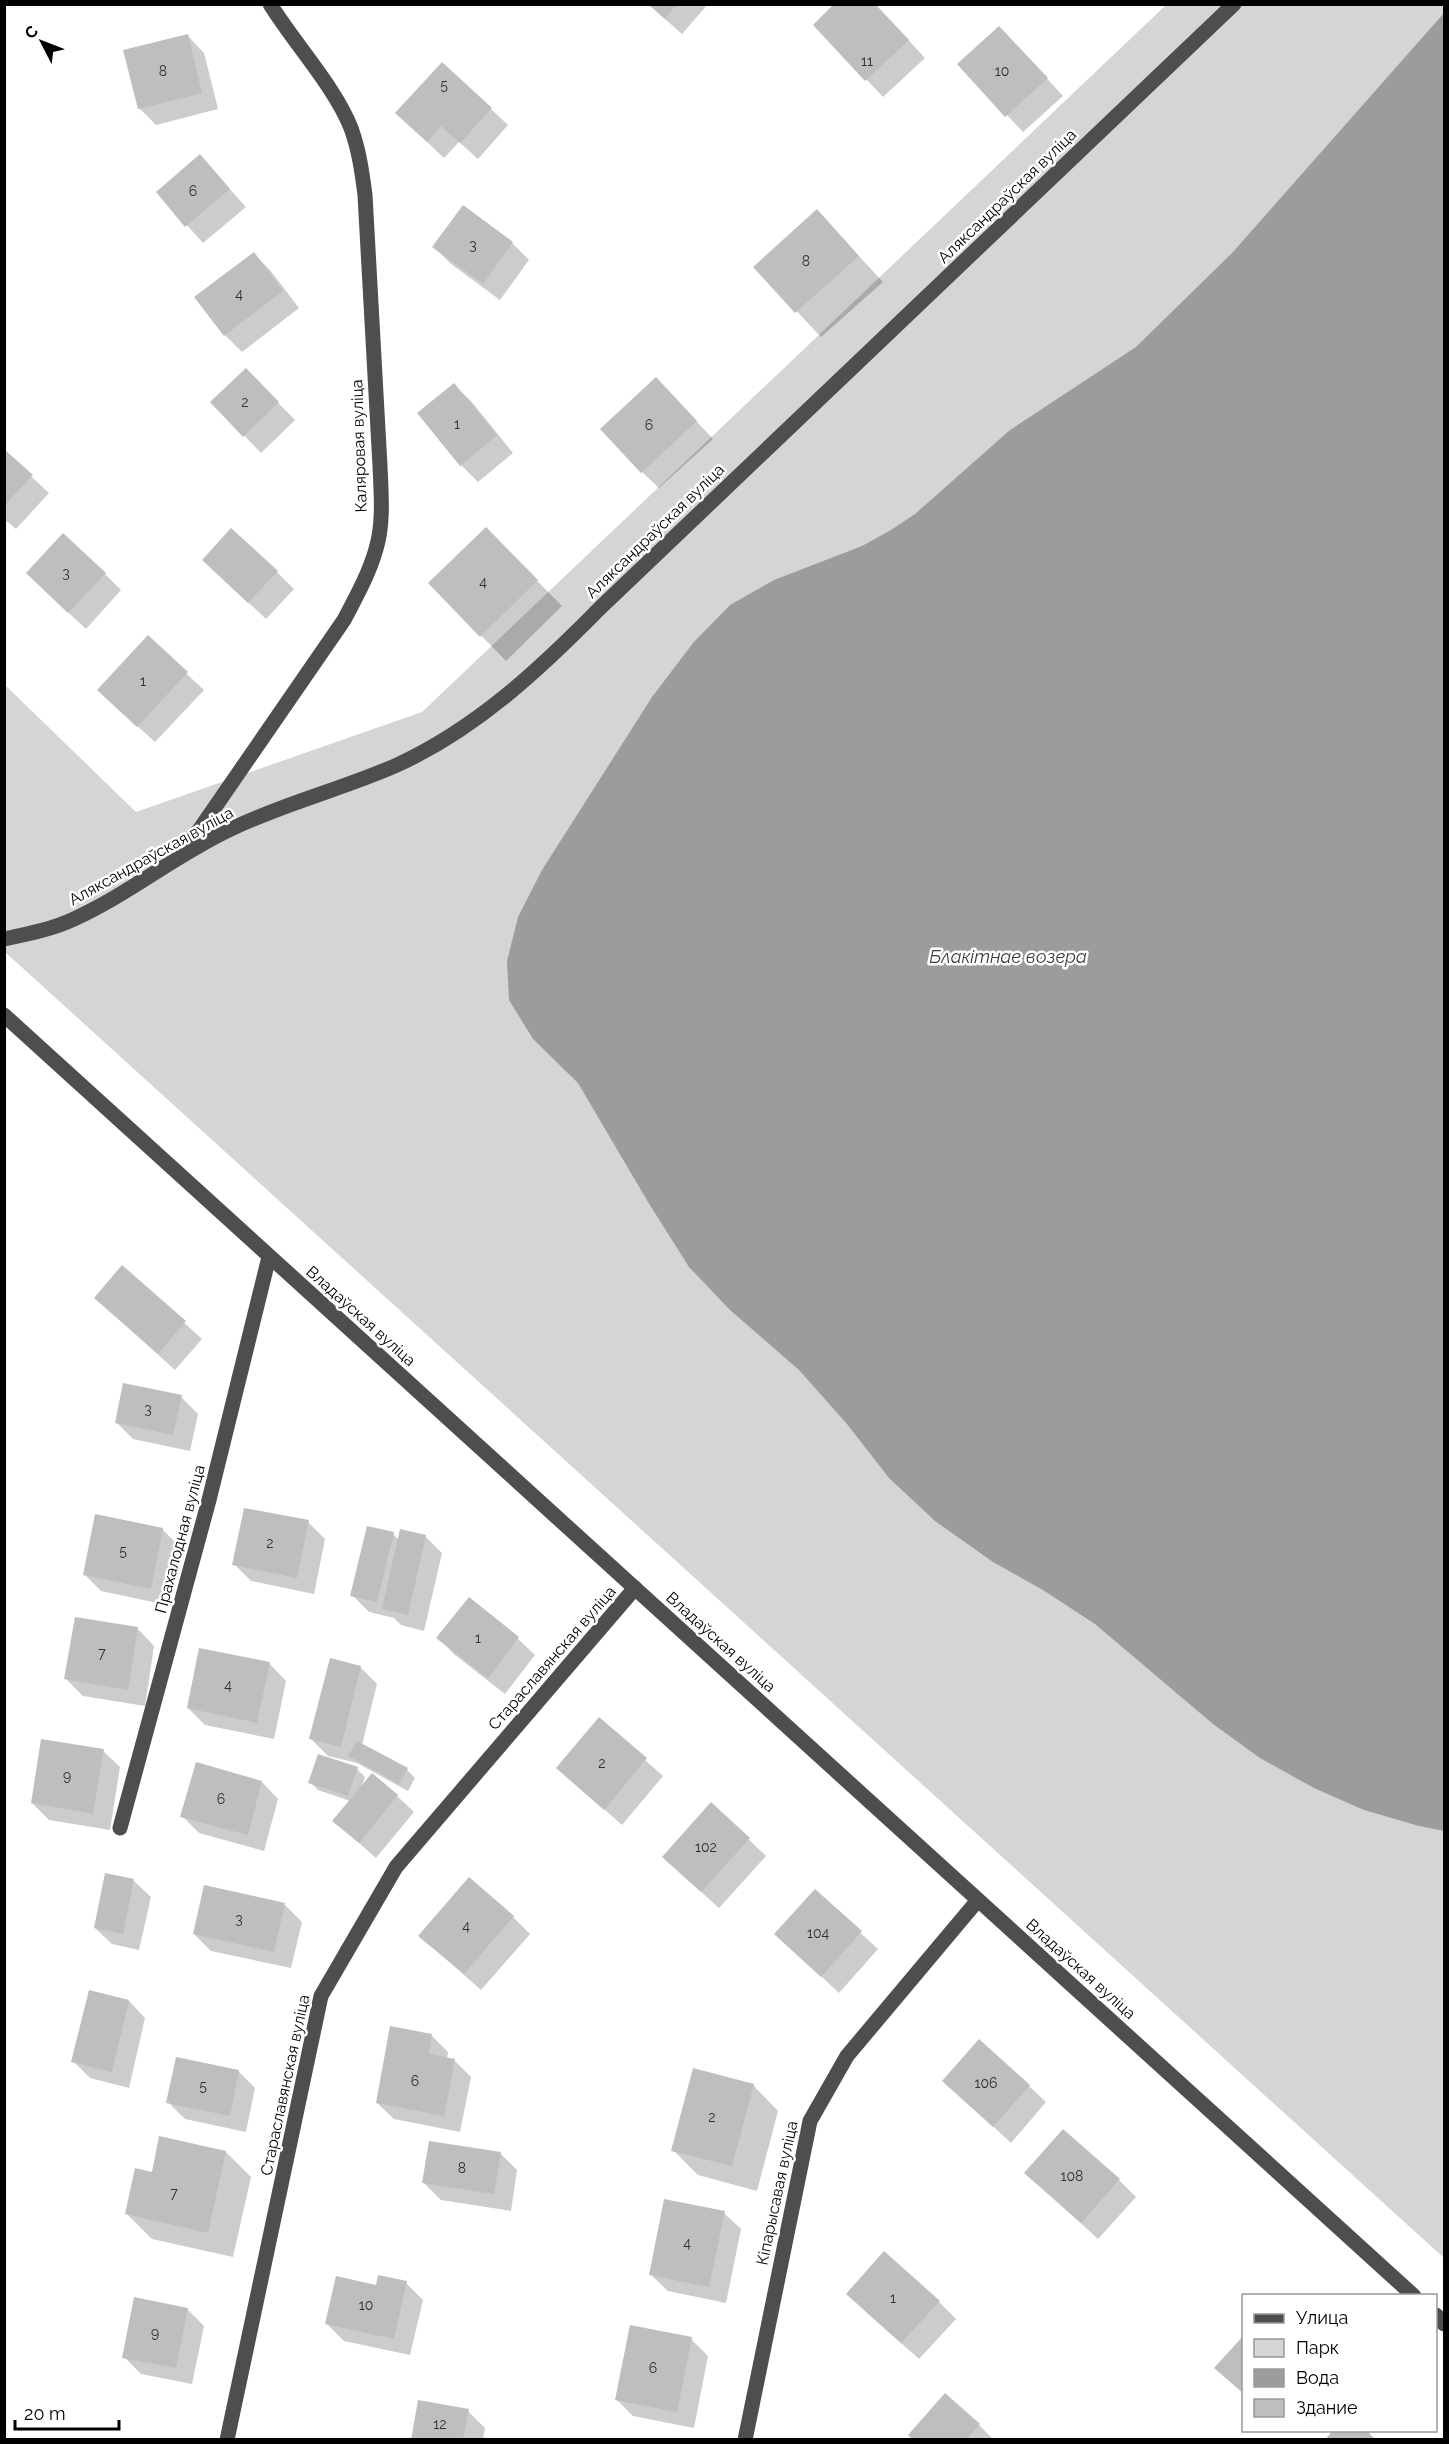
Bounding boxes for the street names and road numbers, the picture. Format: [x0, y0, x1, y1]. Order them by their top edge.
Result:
street label: Аляксандраўская вуліца [934, 125, 1080, 267]
street label: Каляровая вуліца [347, 379, 371, 513]
street label: Аляксандраўская вуліца [582, 460, 728, 602]
street label: Аляксандраўская вуліца [66, 803, 236, 909]
street label: Владаўская вуліца [302, 1262, 420, 1370]
street label: Прахалодная вуліца [151, 1463, 209, 1615]
street label: Стараславянская вуліца [484, 1582, 620, 1734]
street label: Владаўская вуліца [662, 1588, 780, 1696]
street label: Владаўская вуліца [1022, 1915, 1140, 2023]
street label: Стараславянская вуліца [257, 1993, 313, 2177]
street label: Кіпарысавая вуліца [752, 2119, 802, 2267]

